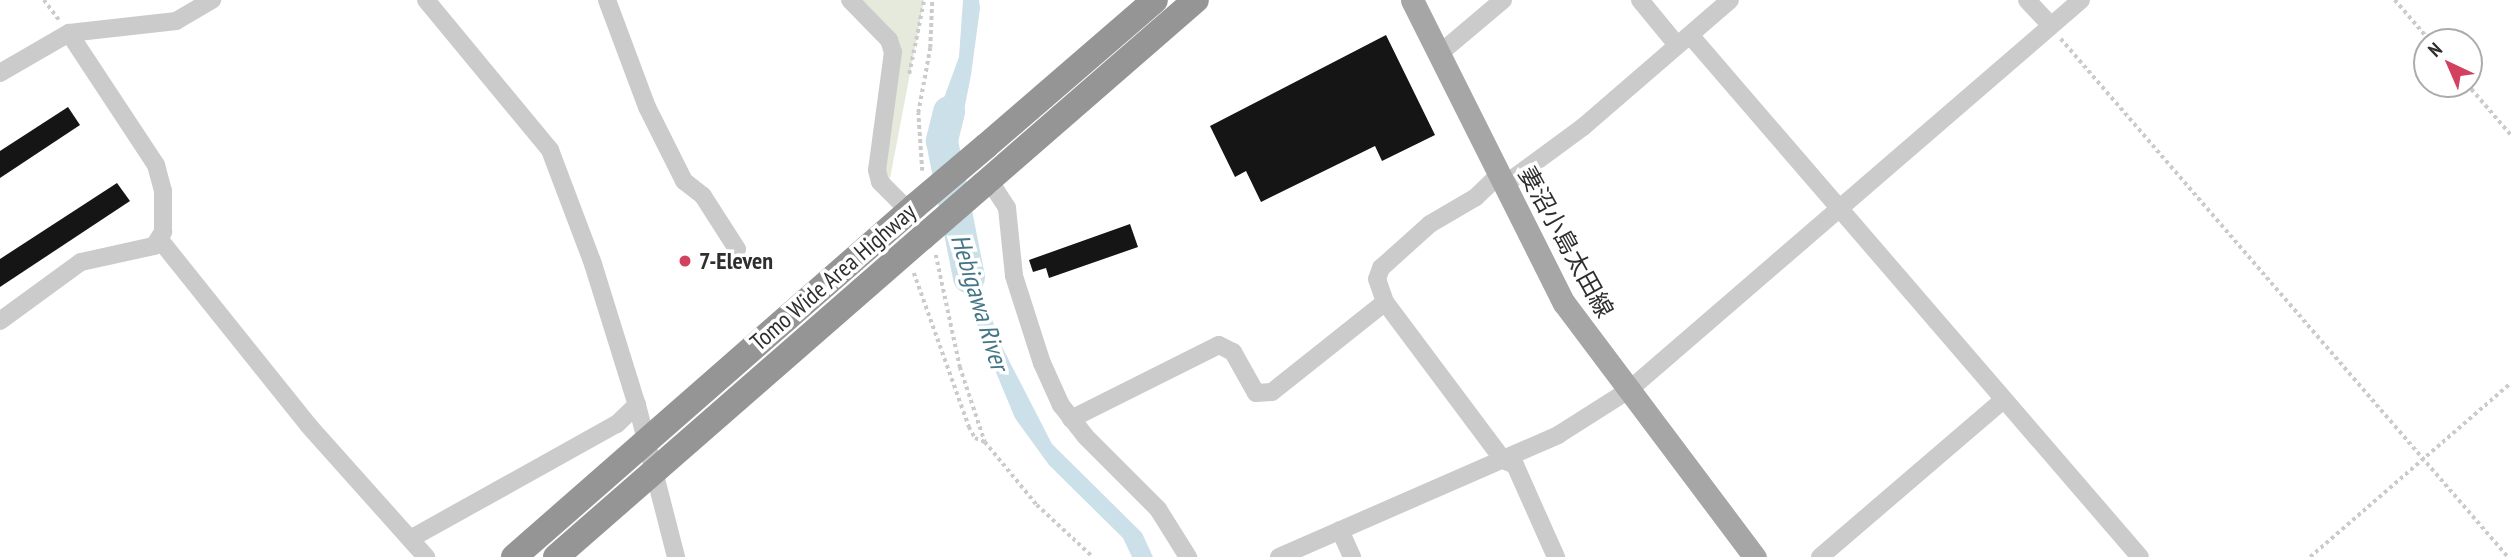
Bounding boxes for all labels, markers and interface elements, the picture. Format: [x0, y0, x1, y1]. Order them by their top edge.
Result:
north arrow [2413, 28, 2483, 98]
text: N [2423, 37, 2447, 62]
street label: 妻沼小島太田線 [1513, 162, 1619, 322]
street label: Tomo Wide Area Highway [744, 197, 922, 357]
water label: Hebigawa River [945, 230, 1015, 374]
place label: 7-Eleven [699, 247, 773, 275]
marker: 7-Eleven [677, 253, 693, 269]

